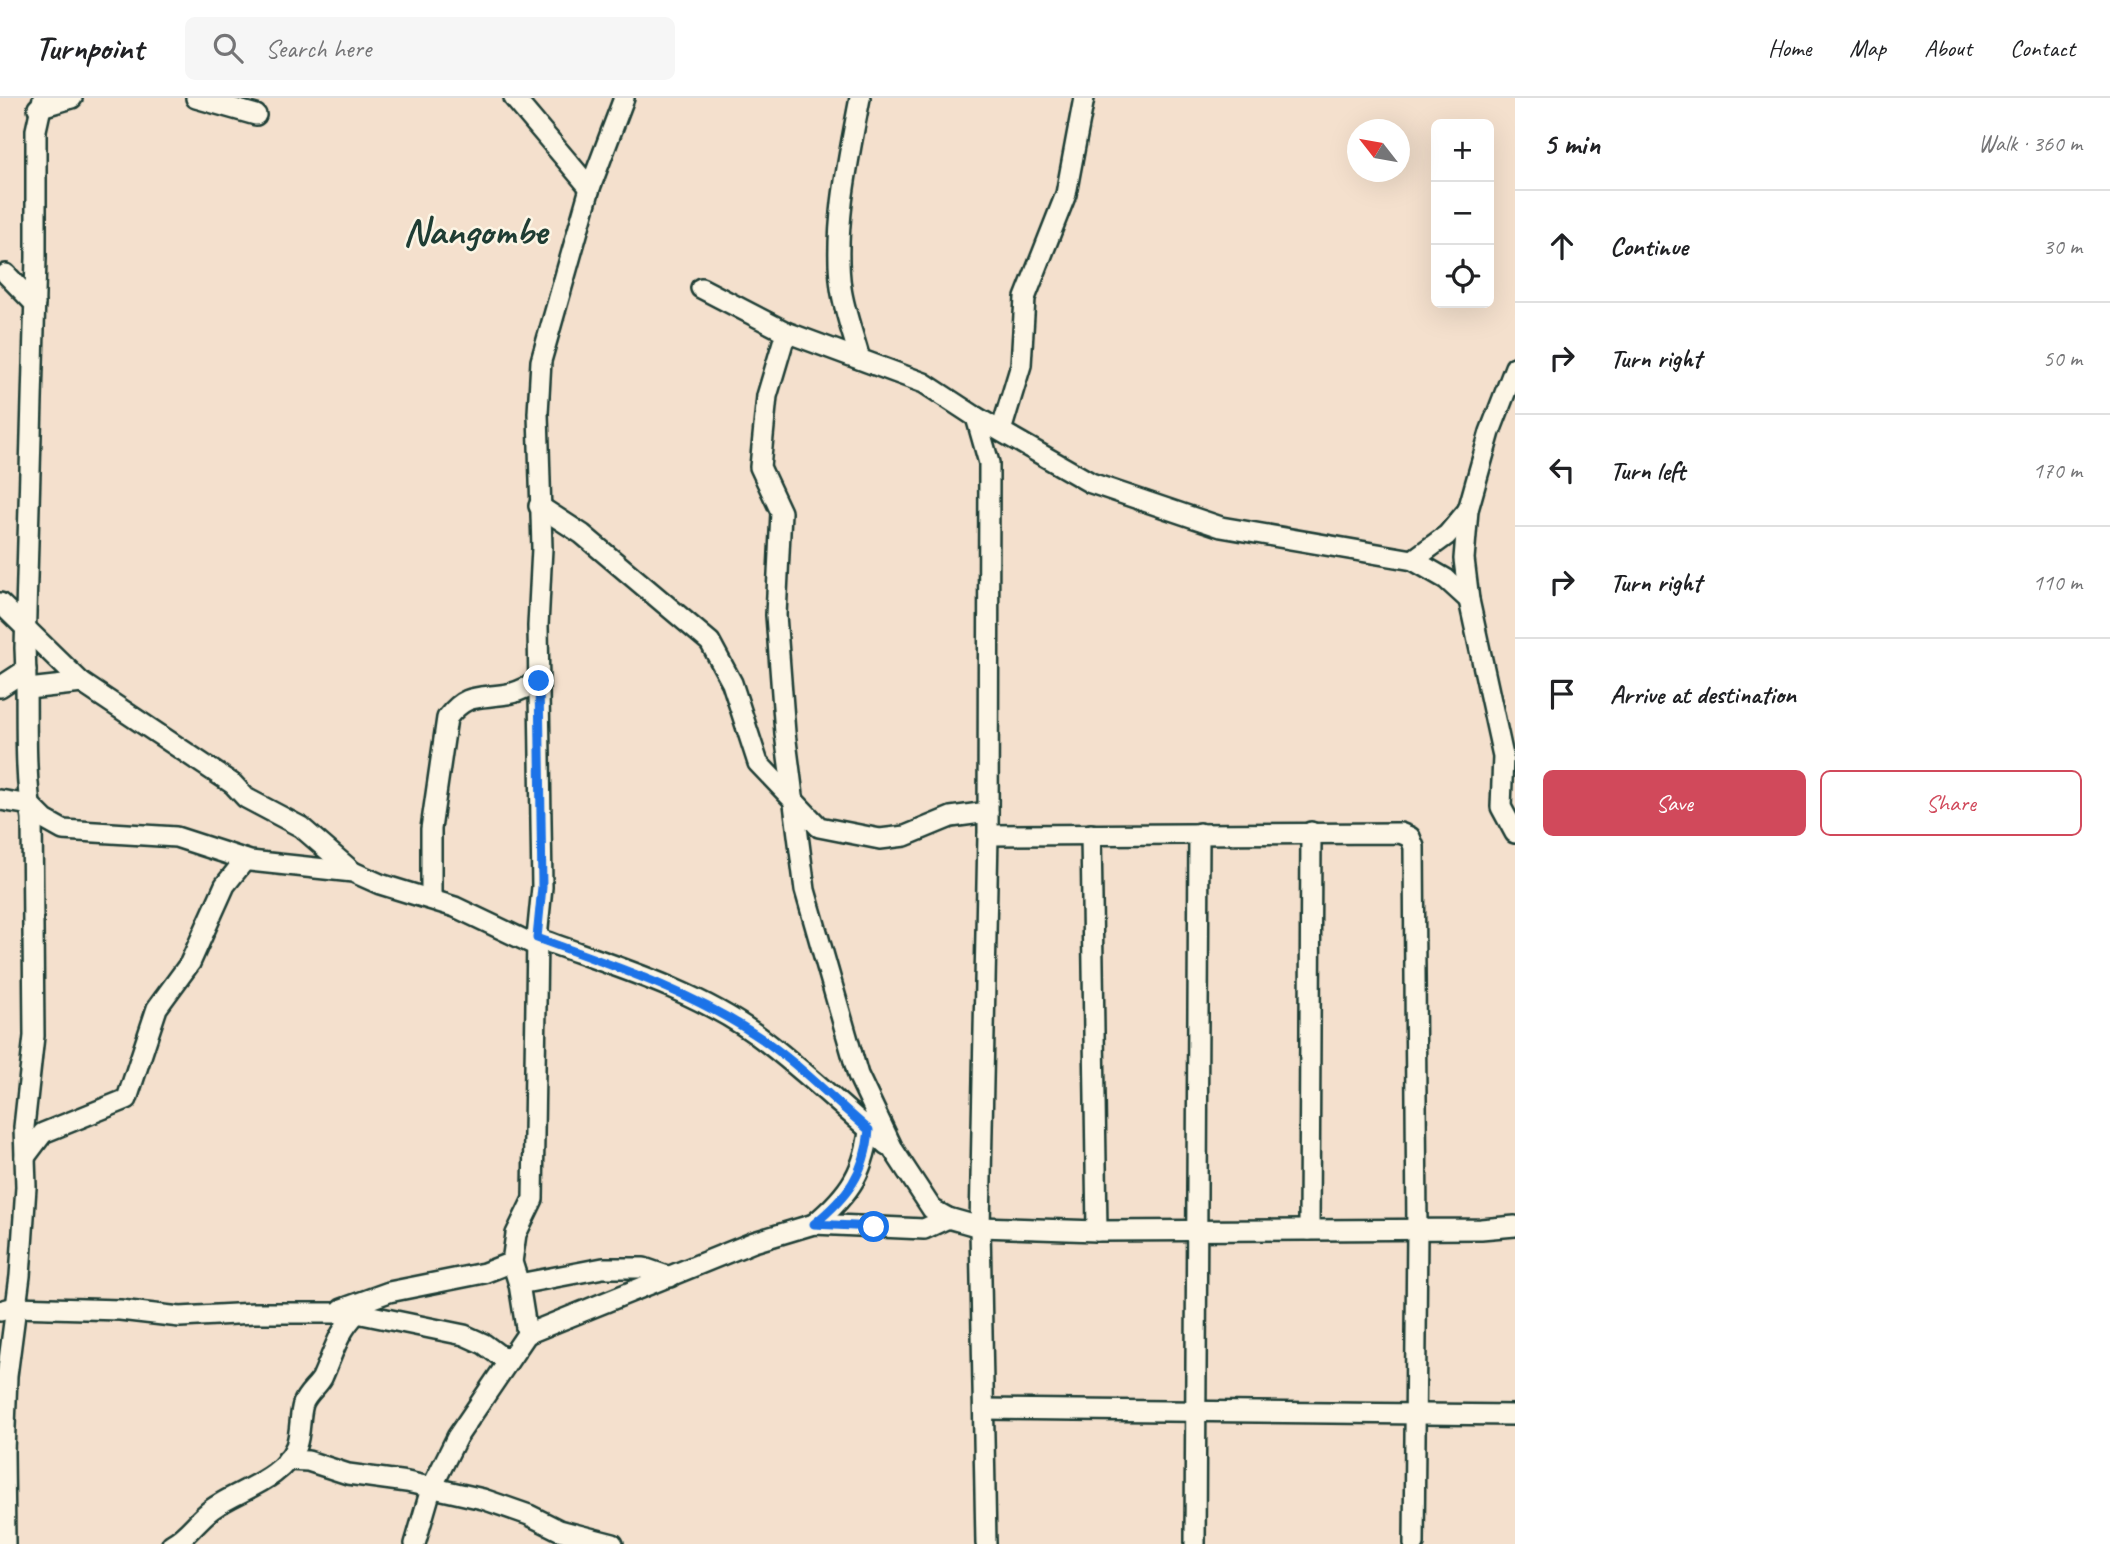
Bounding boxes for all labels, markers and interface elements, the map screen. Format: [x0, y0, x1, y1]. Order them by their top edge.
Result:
search box [185, 17, 675, 80]
text: Turnpoint [35, 27, 143, 69]
icon: search [209, 29, 247, 67]
text: Search here [265, 32, 371, 65]
text: Home [1768, 33, 1811, 63]
text: Map [1849, 33, 1886, 63]
text: About [1924, 33, 1972, 63]
text: Contact [2010, 33, 2075, 63]
north arrow [1347, 119, 1410, 182]
map controls [1431, 119, 1494, 308]
button: + [1431, 119, 1494, 182]
text: 5 min [1543, 125, 1600, 163]
text: Walk · 360 m [1978, 129, 2082, 158]
button: − [1431, 182, 1494, 245]
district label: Nangombe [403, 206, 550, 256]
icon: ahead [1543, 227, 1581, 265]
text: Continue [1610, 230, 1688, 263]
text: 30 m [2043, 232, 2082, 261]
button: locate [1431, 245, 1494, 308]
icon: right [1543, 339, 1581, 377]
text: Turn right [1610, 342, 1701, 375]
text: 50 m [2043, 344, 2082, 373]
icon: left [1543, 451, 1581, 489]
text: Turn left [1610, 454, 1685, 487]
text: 170 m [2033, 456, 2082, 485]
icon: right [1543, 563, 1581, 601]
text: Turn right [1610, 566, 1701, 599]
text: 110 m [2033, 568, 2082, 597]
route end [523, 665, 554, 696]
icon: arrive [1543, 675, 1581, 713]
text: Arrive at destination [1610, 678, 1796, 711]
button: Save [1543, 770, 1806, 836]
button: Share [1820, 770, 2082, 836]
route start [858, 1211, 889, 1242]

